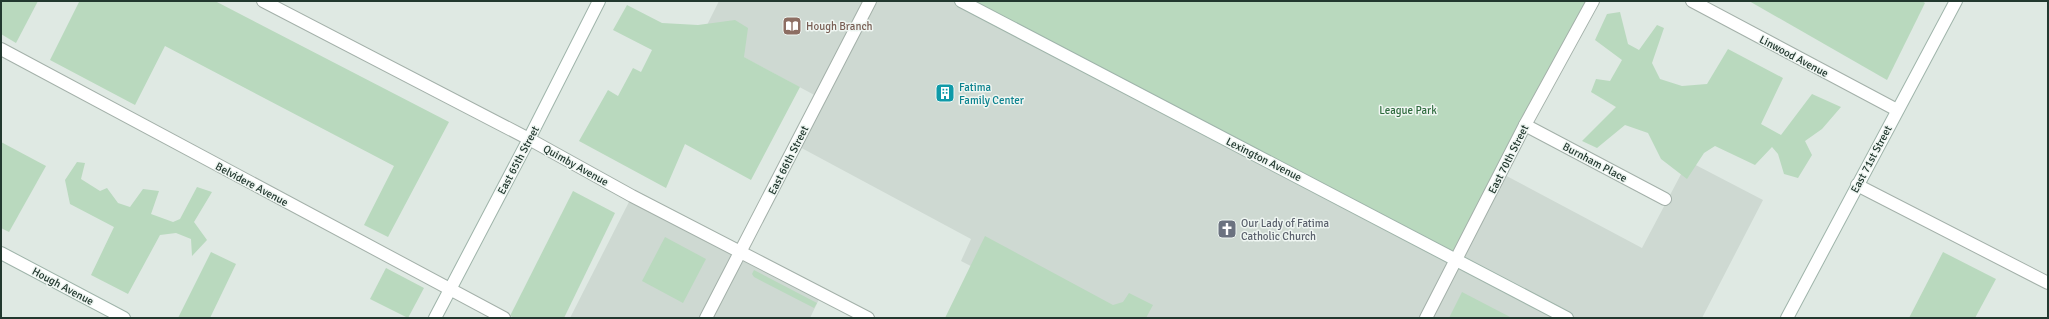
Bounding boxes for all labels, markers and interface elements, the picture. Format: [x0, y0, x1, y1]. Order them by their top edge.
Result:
library icon: Hough Branch [781, 15, 803, 37]
place label: Hough Branch [806, 20, 873, 33]
street label: Linwood Avenue [1757, 33, 1830, 80]
place label: Fatima Family Center [959, 81, 1024, 107]
building icon: Fatima Family Center [934, 82, 956, 104]
park label: League Park [1379, 104, 1437, 117]
street label: East 70th Street [1485, 122, 1531, 196]
street label: East 66th Street [765, 123, 811, 197]
street label: East 71st Street [1848, 123, 1895, 195]
street label: East 65th Street [495, 124, 542, 197]
street label: Lexington Avenue [1224, 135, 1304, 184]
street label: Burnham Place [1560, 140, 1629, 185]
street label: Quimby Avenue [541, 142, 611, 189]
street label: Belvidere Avenue [213, 160, 290, 209]
place label: Our Lady of Fatima Catholic Church [1241, 217, 1330, 243]
church icon: Our Lady of Fatima Catholic Church [1216, 218, 1238, 240]
street label: Hough Avenue [30, 265, 96, 308]

